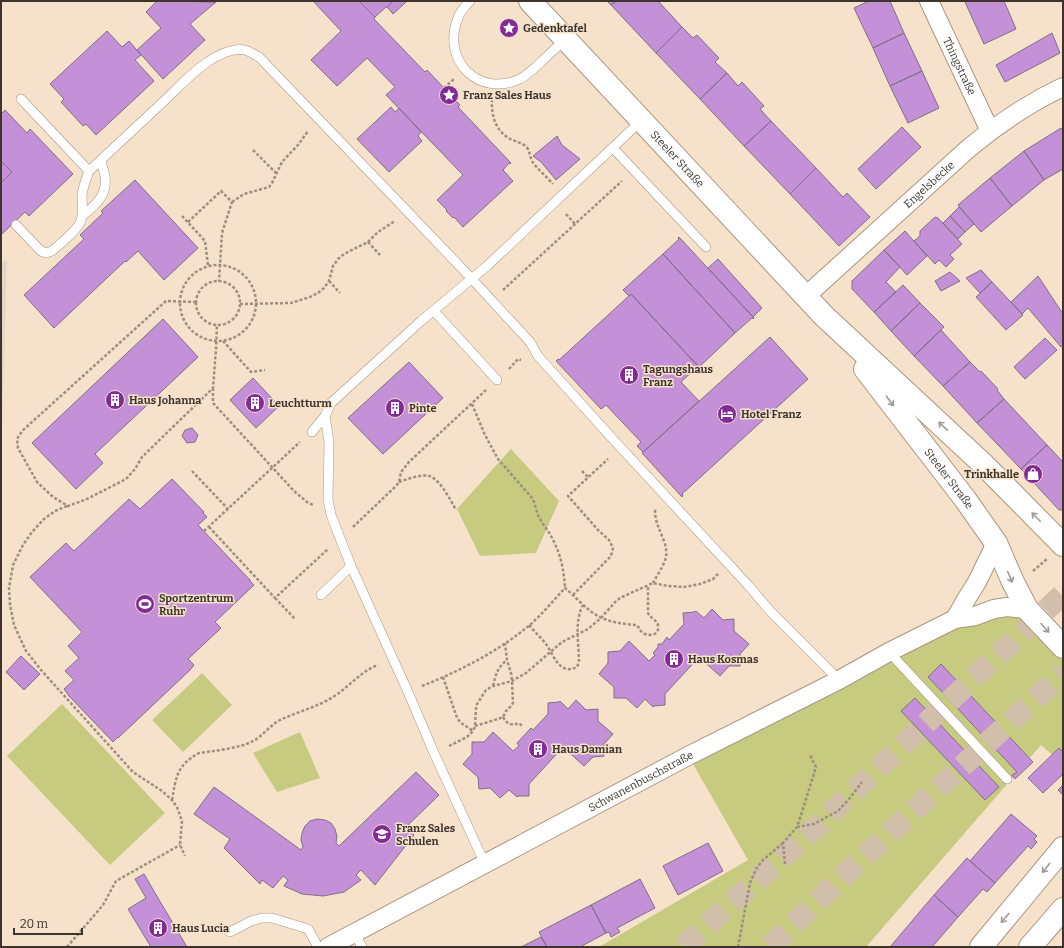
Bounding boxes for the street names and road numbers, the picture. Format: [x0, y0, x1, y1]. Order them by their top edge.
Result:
street label: Thingstraße [940, 35, 979, 97]
street label: Steeler Straße [648, 128, 707, 190]
street label: Engelsbecke [901, 158, 957, 211]
street label: Steeler Straße [922, 446, 976, 511]
street label: Schwanenbuschstraße [586, 748, 695, 814]

